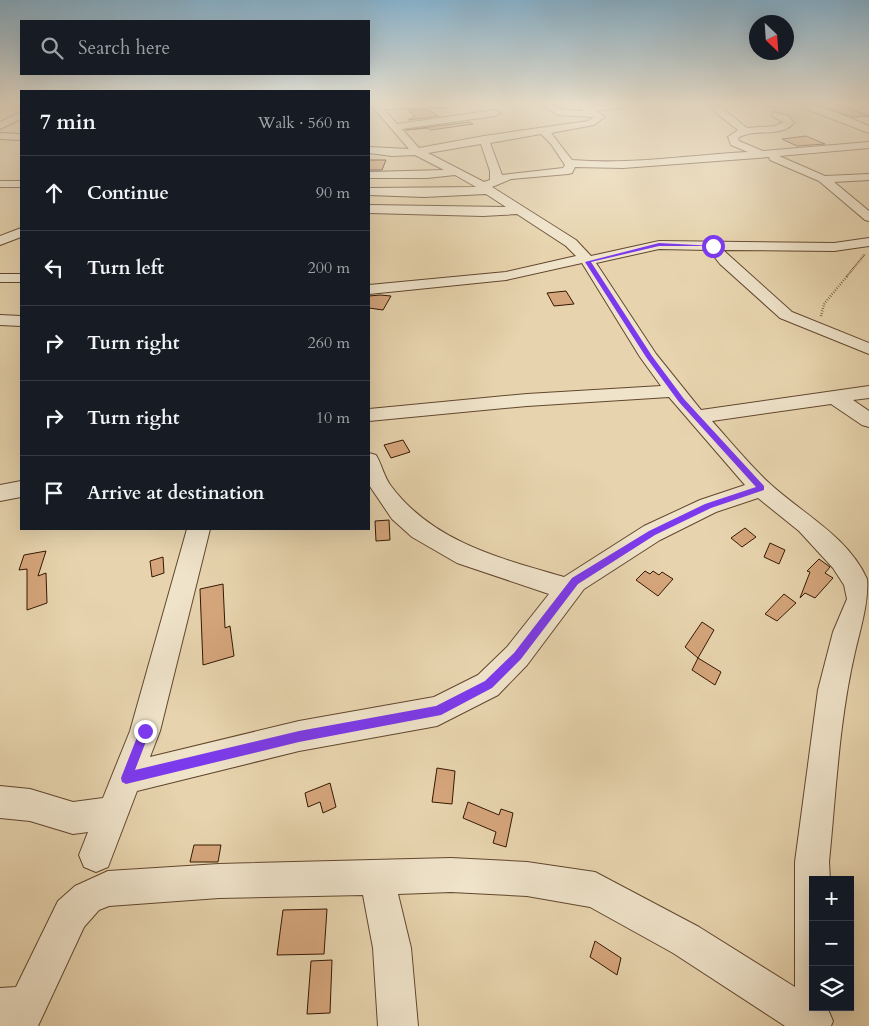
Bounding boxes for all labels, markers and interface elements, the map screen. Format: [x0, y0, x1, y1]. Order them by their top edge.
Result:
north arrow [749, 15, 794, 60]
search box [20, 20, 370, 75]
icon: search [38, 34, 66, 62]
text: Search here [78, 35, 170, 61]
text: 7 min [40, 108, 96, 137]
text: Walk · 560 m [258, 112, 350, 134]
icon: ahead [40, 179, 68, 207]
text: Continue [87, 180, 169, 206]
text: 90 m [316, 182, 350, 204]
route start [702, 235, 725, 258]
icon: left [40, 254, 68, 282]
text: Turn left [87, 255, 164, 281]
text: 200 m [308, 257, 350, 279]
icon: right [40, 329, 68, 357]
text: Turn right [87, 330, 179, 356]
text: 260 m [308, 332, 350, 354]
icon: right [40, 404, 68, 432]
text: Turn right [87, 405, 179, 431]
text: 10 m [316, 407, 350, 429]
icon: arrive [40, 479, 68, 507]
text: Arrive at destination [87, 480, 264, 506]
route end [134, 720, 157, 743]
map controls [809, 876, 854, 1011]
button: + [809, 876, 854, 921]
button: − [809, 921, 854, 966]
button: layers [809, 966, 854, 1011]

